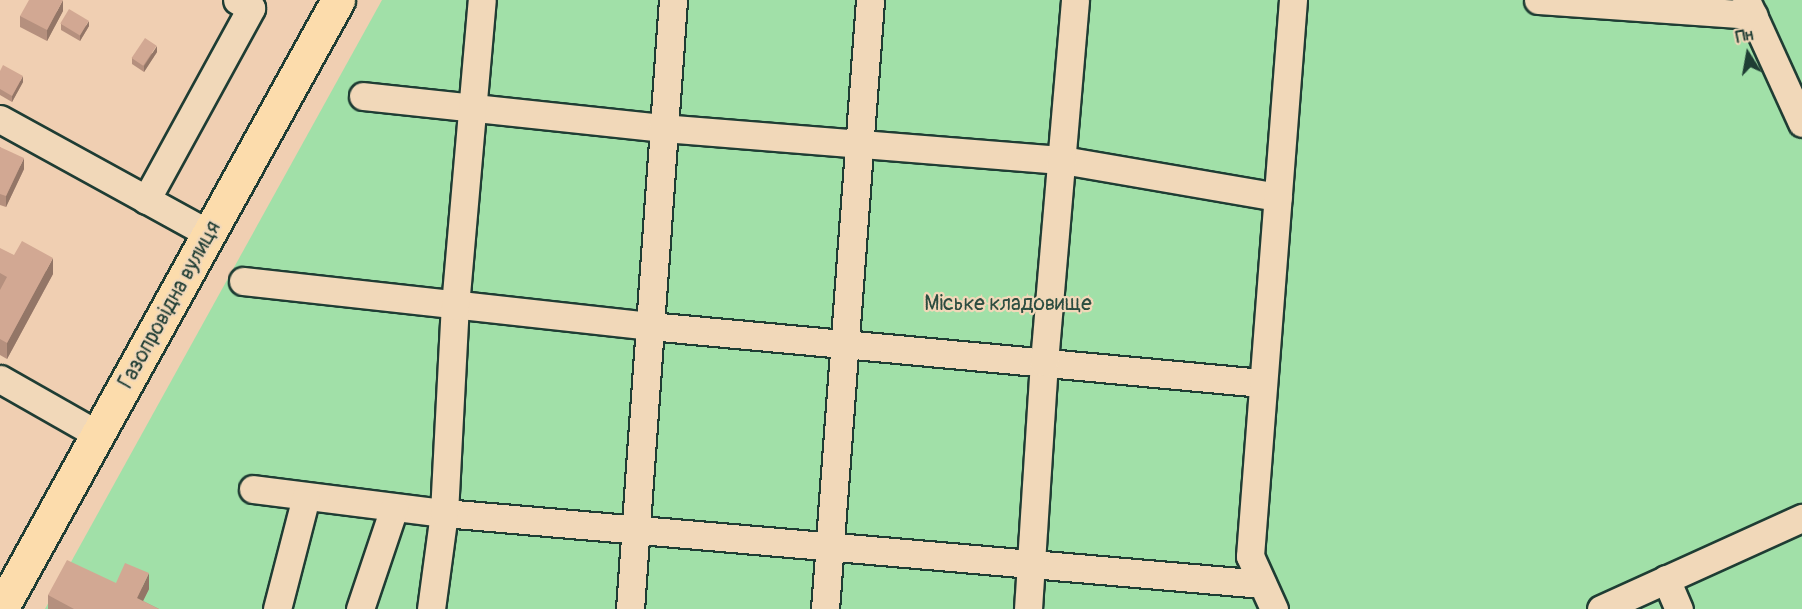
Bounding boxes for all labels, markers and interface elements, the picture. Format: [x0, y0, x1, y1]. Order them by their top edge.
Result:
north arrow [1718, 24, 1778, 84]
text: Пн [1734, 25, 1755, 48]
street label: Газопровідна вулиця [114, 217, 226, 393]
park label: Міське кладовище [924, 291, 1092, 317]

